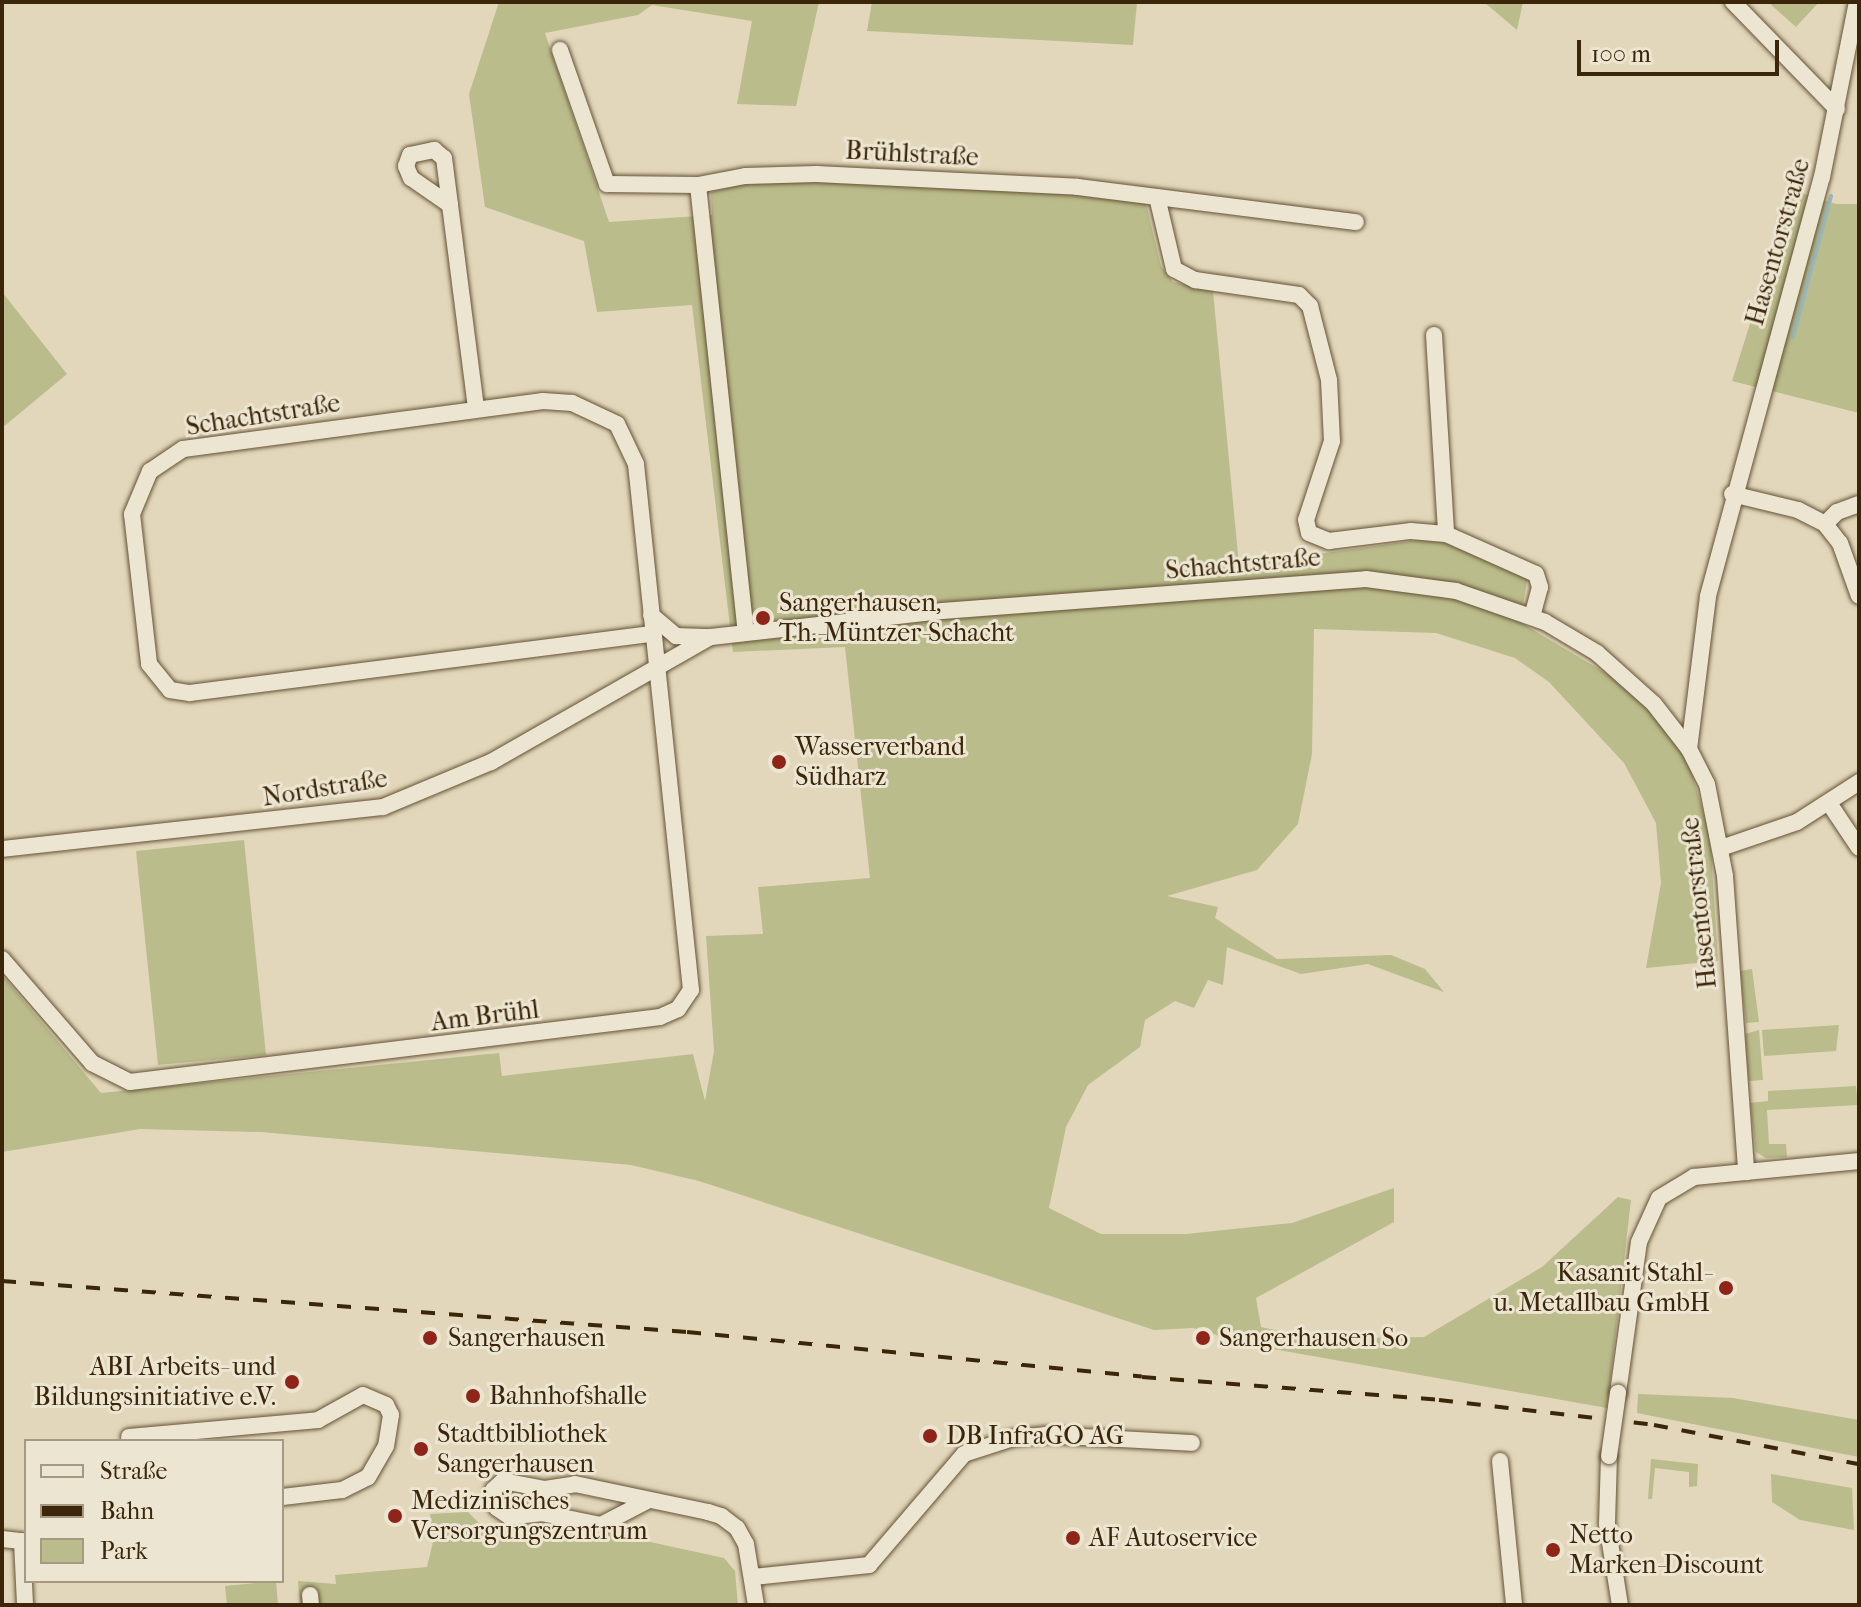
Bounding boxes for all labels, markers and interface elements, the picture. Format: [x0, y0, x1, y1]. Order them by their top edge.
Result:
scale bar [1581, 24, 1783, 74]
text: 100 m [1591, 40, 1651, 68]
street label: Brühlstraße [844, 135, 980, 173]
street label: Hasentorstraße [1739, 155, 1817, 329]
street label: Schachtstraße [184, 387, 342, 443]
street label: Schachtstraße [1164, 542, 1322, 586]
place label: Sangerhausen, Th.-Müntzer-Schacht [779, 587, 1014, 648]
marker: Sangerhausen, Th.-Müntzer-Schacht [754, 609, 772, 627]
place label: Wasserverband Südharz [795, 731, 965, 792]
marker: Wasserverband Südharz [770, 753, 788, 771]
street label: Nordstraße [260, 763, 390, 813]
street label: Hasentorstraße [1674, 816, 1724, 990]
street label: Am Brühl [429, 994, 541, 1038]
place label: Kasanit Stahl- u. Metallbau GmbH [1493, 1257, 1710, 1318]
marker: Kasanit Stahl- u. Metallbau GmbH [1717, 1279, 1735, 1297]
place label: Sangerhausen [448, 1322, 605, 1354]
place label: Sangerhausen So [1219, 1322, 1408, 1354]
marker: Sangerhausen [419, 1327, 441, 1349]
marker: Sangerhausen So [1194, 1329, 1212, 1347]
place label: ABI Arbeits- und Bildungsinitiative e.V. [34, 1351, 276, 1412]
marker: ABI Arbeits- und Bildungsinitiative e.V. [283, 1373, 301, 1391]
place label: Bahnhofshalle [489, 1380, 647, 1412]
marker: Bahnhofshalle [464, 1387, 482, 1405]
place label: Stadtbibliothek Sangerhausen [437, 1418, 607, 1480]
place label: DB InfraGO AG [946, 1420, 1124, 1452]
marker: DB InfraGO AG [921, 1427, 939, 1445]
legend [24, 1439, 284, 1583]
marker: Stadtbibliothek Sangerhausen [412, 1440, 430, 1458]
text: Straße [100, 1457, 167, 1485]
place label: Medizinisches Versorgungszentrum [411, 1485, 648, 1546]
text: Bahn [100, 1497, 154, 1525]
marker: Medizinisches Versorgungszentrum [386, 1507, 404, 1525]
place label: Netto Marken-Discount [1569, 1519, 1764, 1580]
place label: AF Autoservice [1089, 1522, 1257, 1554]
marker: AF Autoservice [1064, 1529, 1082, 1547]
text: Park [100, 1537, 148, 1565]
marker: Netto Marken-Discount [1544, 1541, 1562, 1559]

